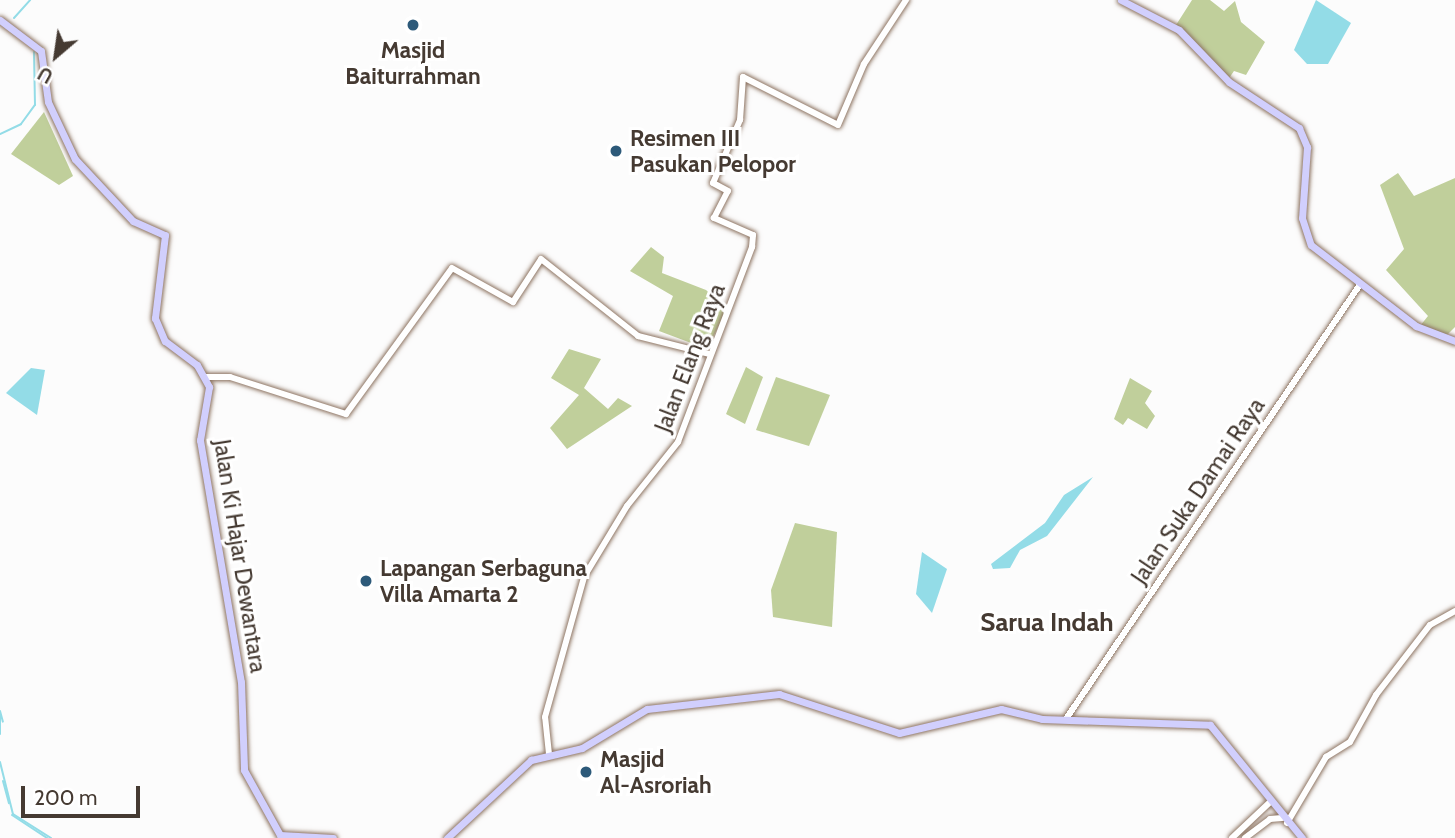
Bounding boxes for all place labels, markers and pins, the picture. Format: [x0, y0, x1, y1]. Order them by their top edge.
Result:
marker: Masjid Baiturrahman [405, 17, 421, 33]
place label: Masjid Baiturrahman [345, 36, 481, 90]
place label: Resimen III Pasukan Pelopor [630, 124, 796, 178]
marker: Resimen III Pasukan Pelopor [608, 143, 624, 159]
place label: Lapangan Serbaguna Villa Amarta 2 [380, 554, 587, 608]
marker: Lapangan Serbaguna Villa Amarta 2 [358, 573, 374, 589]
place label: Masjid Al-Asroriah [600, 745, 712, 799]
marker: Masjid Al-Asroriah [578, 764, 594, 780]

